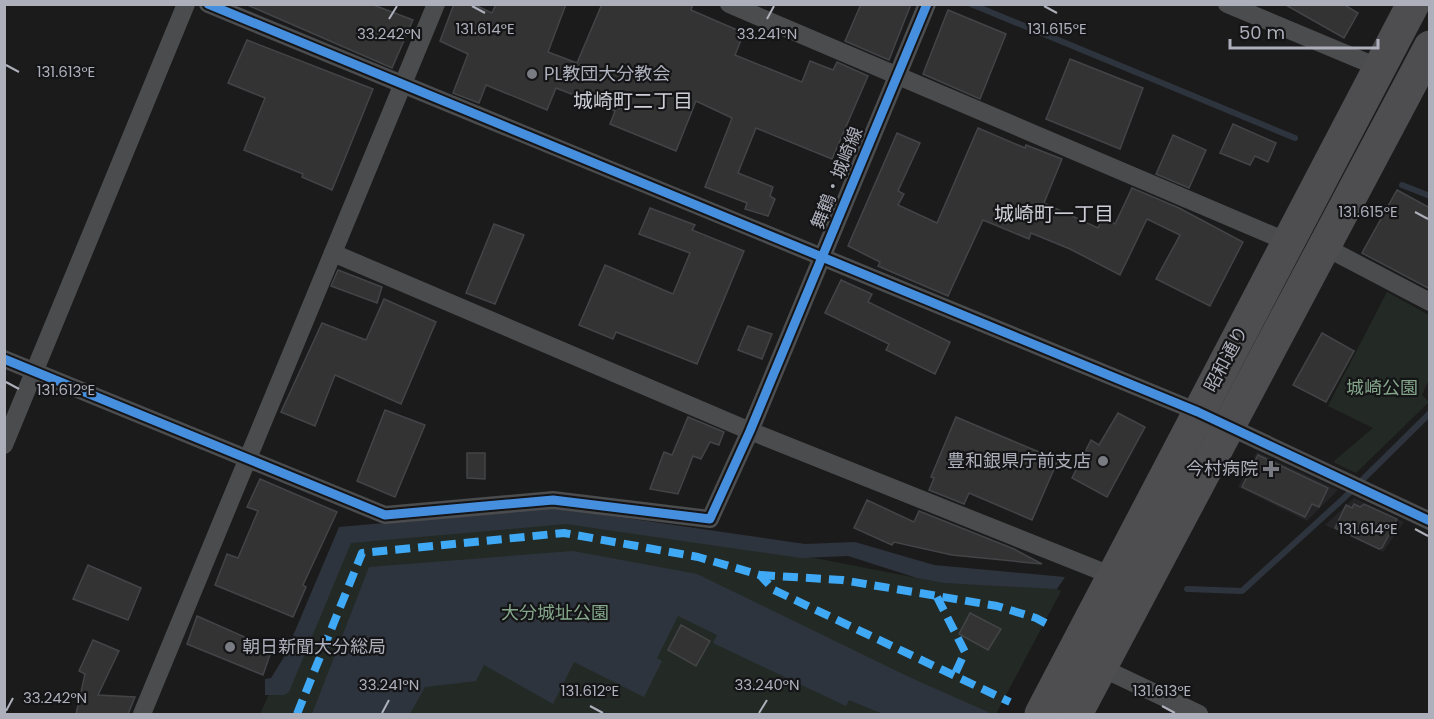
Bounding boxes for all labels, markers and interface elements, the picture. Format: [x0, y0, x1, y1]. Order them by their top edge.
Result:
scale bar [1230, 12, 1378, 50]
text: 131.614°E [455, 18, 515, 39]
text: 131.615°E [1027, 18, 1087, 39]
text: 50 m [1239, 20, 1285, 45]
text: 33.242°N [357, 23, 421, 44]
text: 33.241°N [737, 23, 797, 44]
text: 131.613°E [37, 61, 95, 82]
place label: PL教団大分教会 [544, 61, 670, 86]
marker: PL教団大分教会 [525, 67, 539, 81]
district label: 城崎町二丁目 [573, 87, 693, 115]
street label: 舞鶴・城崎線 [805, 123, 868, 233]
district label: 城崎町一丁目 [994, 200, 1114, 228]
text: 131.615°E [1338, 201, 1398, 222]
street label: 昭和通り [1198, 321, 1253, 396]
park label: 城崎公園 [1346, 375, 1418, 400]
text: 131.612°E [37, 379, 95, 400]
place label: 豊和銀県庁前支店 [947, 448, 1091, 473]
marker: 豊和銀県庁前支店 [1096, 454, 1110, 468]
place label: 今村病院 [1186, 456, 1258, 481]
marker: 今村病院 [1262, 460, 1280, 478]
text: 131.614°E [1338, 518, 1398, 539]
park label: 大分城址公園 [501, 600, 609, 625]
place label: 朝日新聞大分総局 [242, 634, 386, 659]
marker: 朝日新聞大分総局 [223, 640, 237, 654]
text: 33.241°N [359, 674, 419, 695]
text: 33.240°N [735, 674, 800, 695]
text: 131.612°E [561, 680, 619, 701]
text: 131.613°E [1133, 680, 1191, 701]
text: 33.242°N [23, 687, 87, 708]

